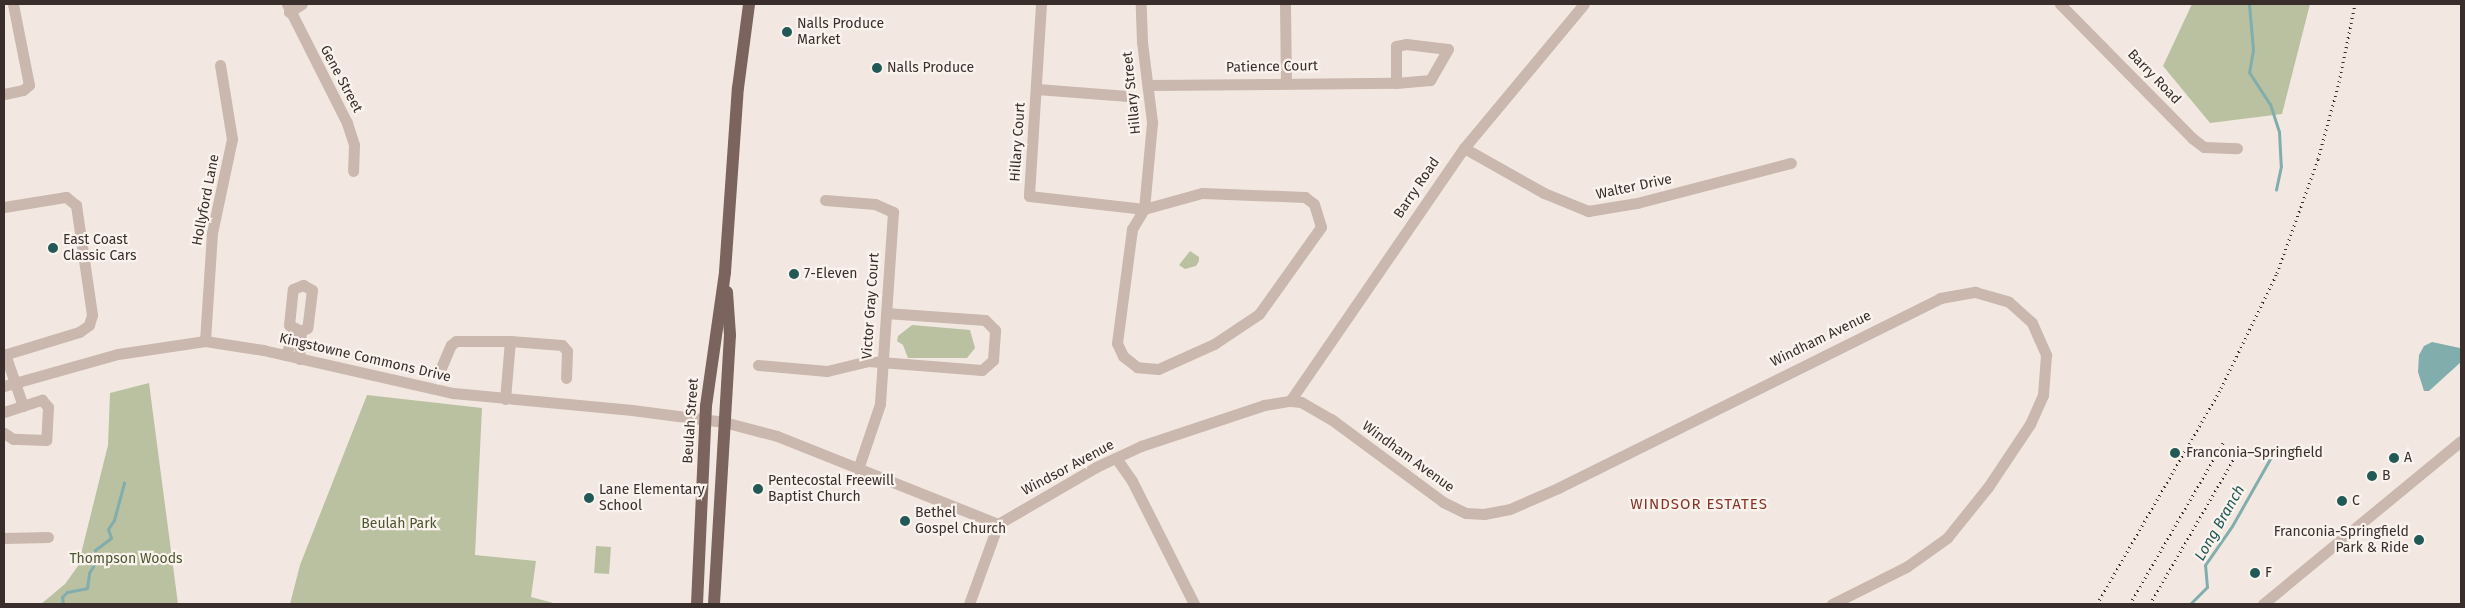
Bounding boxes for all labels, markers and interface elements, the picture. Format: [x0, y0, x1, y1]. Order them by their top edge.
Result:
place label: Nalls Produce Market [797, 16, 884, 48]
marker: Nalls Produce Market [781, 26, 793, 38]
street label: Gene Street [316, 42, 366, 116]
street label: Barry Road [2124, 46, 2184, 108]
street label: Hillary Street [1119, 51, 1145, 135]
street label: Patience Court [1226, 58, 1318, 76]
place label: Nalls Produce [887, 60, 974, 76]
marker: Nalls Produce [871, 62, 883, 74]
street label: Hillary Court [1007, 102, 1029, 182]
street label: Hollyford Lane [189, 153, 223, 247]
street label: Barry Road [1391, 154, 1443, 222]
street label: Walter Drive [1595, 171, 1673, 203]
place label: East Coast Classic Cars [63, 232, 137, 264]
marker: East Coast Classic Cars [47, 242, 59, 254]
street label: Victor Gray Court [859, 252, 883, 360]
place label: 7-Eleven [804, 266, 858, 282]
marker: 7-Eleven [788, 268, 800, 280]
street label: Windham Avenue [1768, 307, 1874, 371]
street label: Kingstowne Commons Drive [277, 330, 453, 386]
street label: Beulah Street [680, 378, 702, 464]
street label: Windham Avenue [1359, 418, 1457, 496]
street label: Windsor Avenue [1019, 437, 1117, 499]
place label: Franconia–Springfield [2186, 445, 2323, 461]
marker: Franconia–Springfield [2168, 446, 2182, 460]
place label: A [2404, 450, 2412, 466]
marker: A [2388, 452, 2400, 464]
place label: B [2382, 468, 2391, 484]
marker: B [2366, 470, 2378, 482]
place label: Pentecostal Freewill Baptist Church [768, 473, 894, 506]
place label: Lane Elementary School [599, 482, 705, 514]
water label: Long Branch [2191, 482, 2249, 564]
marker: Pentecostal Freewill Baptist Church [752, 483, 764, 495]
marker: Lane Elementary School [583, 492, 595, 504]
place label: C [2352, 493, 2360, 509]
marker: C [2336, 495, 2348, 507]
district label: WINDSOR ESTATES [1628, 496, 1770, 514]
place label: Bethel Gospel Church [915, 505, 1006, 538]
marker: Bethel Gospel Church [899, 515, 911, 527]
park label: Beulah Park [361, 516, 437, 532]
place label: Franconia-Springfield Park & Ride [2274, 524, 2409, 556]
marker: Franconia-Springfield Park & Ride [2413, 534, 2425, 546]
park label: Thompson Woods [69, 551, 183, 567]
place label: F [2265, 565, 2272, 581]
marker: F [2249, 567, 2261, 579]

